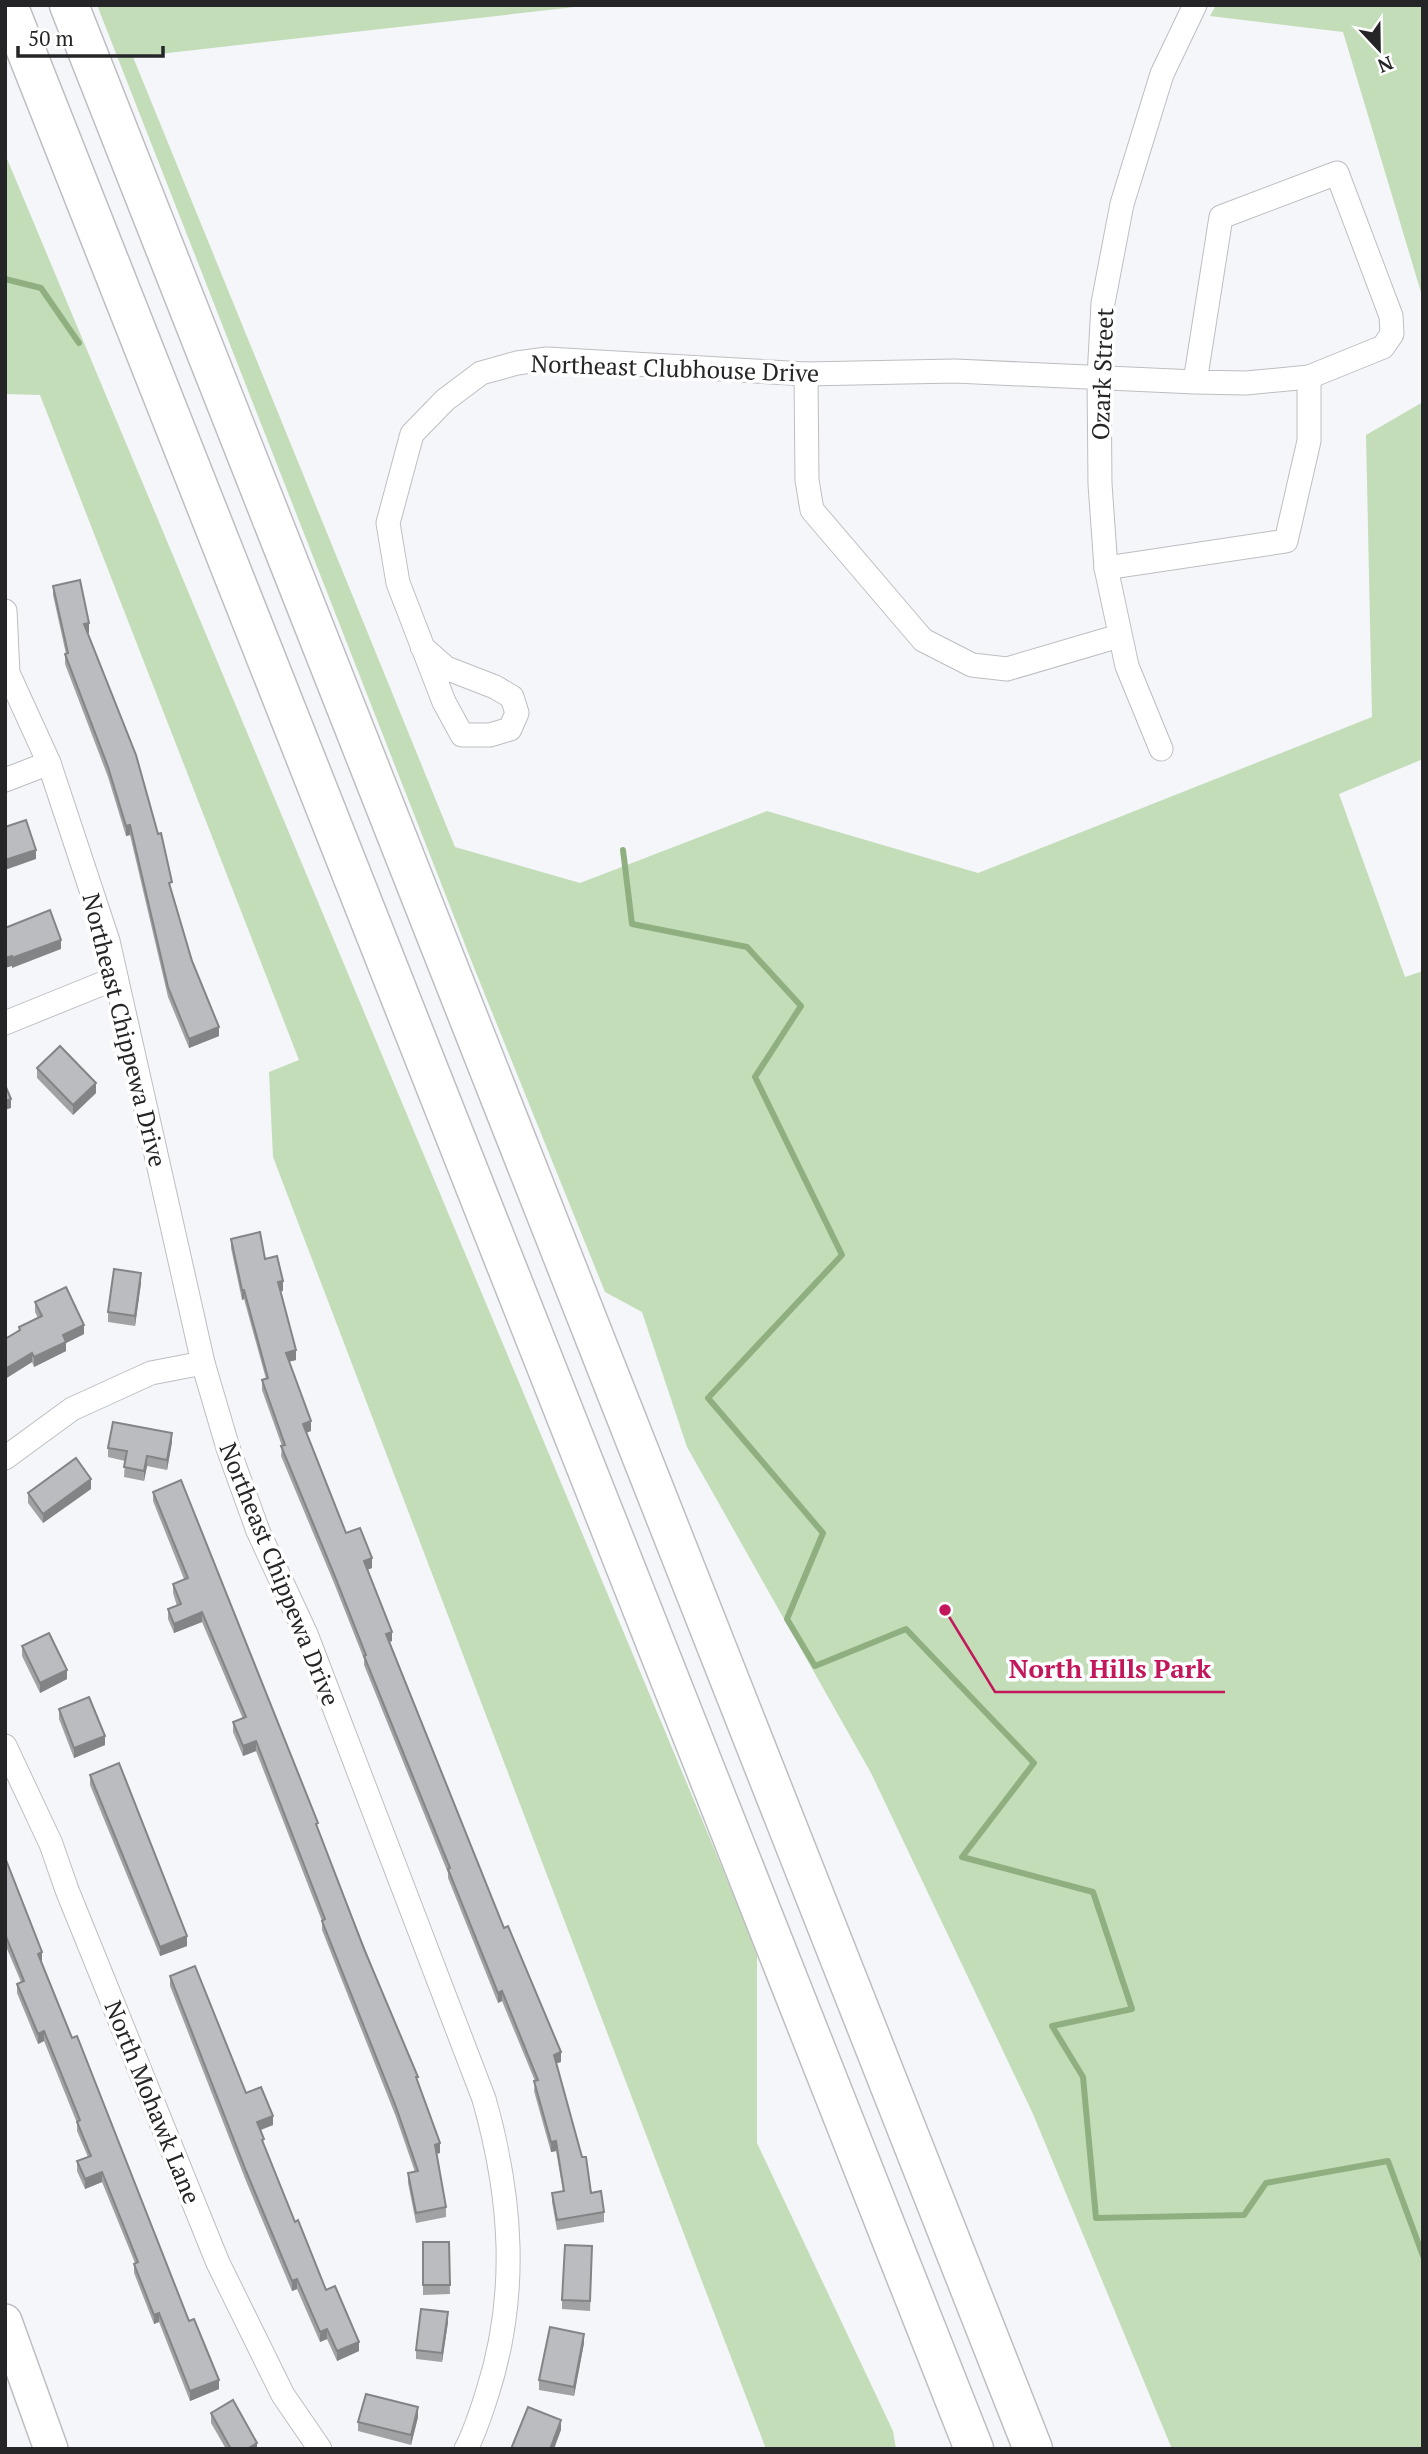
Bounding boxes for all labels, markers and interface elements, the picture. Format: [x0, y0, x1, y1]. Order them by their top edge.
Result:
scale bar [18, 14, 163, 58]
north arrow [1344, 14, 1414, 84]
text: 50 m [28, 24, 74, 52]
text: N [1374, 51, 1397, 80]
street label: Ozark Street [1084, 307, 1120, 441]
street label: Northeast Clubhouse Drive [530, 347, 820, 389]
street label: Northeast Chippewa Drive [75, 890, 175, 1170]
street label: Northeast Chippewa Drive [213, 1438, 347, 1710]
callout: North Hills Park [995, 1645, 1225, 1692]
text: North Hills Park [1009, 1651, 1212, 1685]
street label: North Mohawk Lane [98, 1996, 208, 2208]

